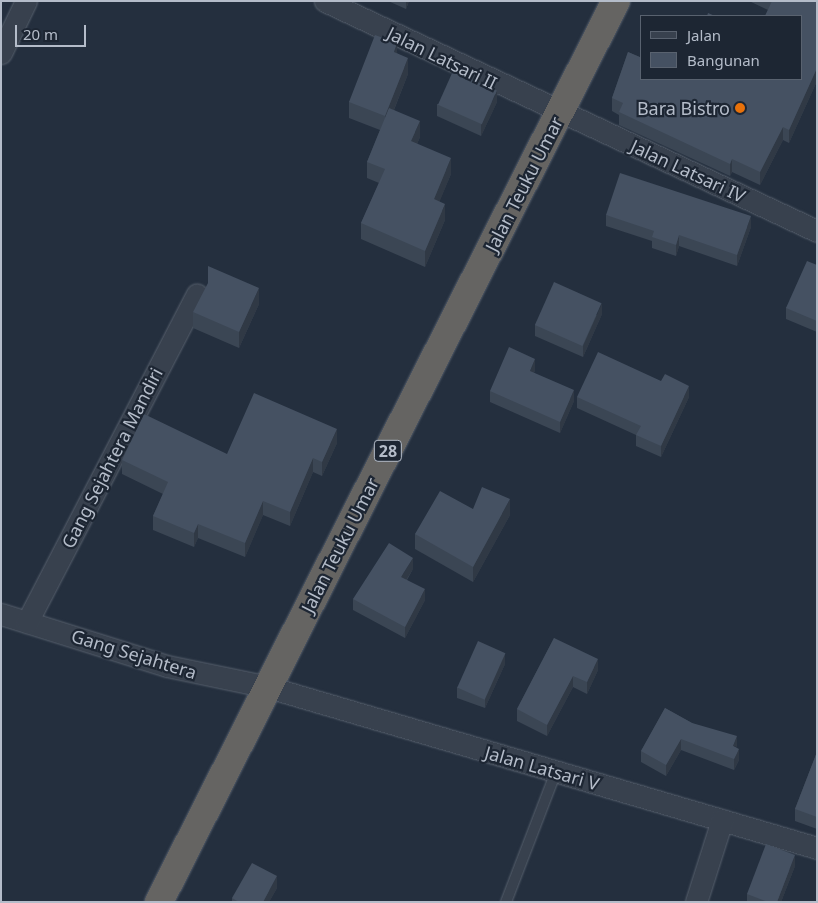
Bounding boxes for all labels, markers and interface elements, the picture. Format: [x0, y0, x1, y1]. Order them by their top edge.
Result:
scale bar [18, 15, 89, 47]
legend [640, 15, 803, 80]
street label: Jalan Latsari II [384, 22, 500, 94]
text: 20 m [23, 24, 58, 44]
text: Jalan [687, 25, 721, 45]
text: Bangunan [687, 50, 760, 70]
place label: Bara Bistro [637, 97, 730, 119]
marker: Bara Bistro [734, 102, 746, 114]
street label: Jalan Teuku Umar [481, 113, 567, 255]
street label: Jalan Latsari IV [627, 135, 749, 207]
street label: Gang Sejahtera Mandiri [57, 364, 167, 552]
road number: 28 [373, 438, 403, 464]
street label: Jalan Teuku Umar [297, 474, 383, 616]
street label: Gang Sejahtera [69, 625, 199, 683]
street label: Jalan Latsari V [482, 741, 602, 795]

